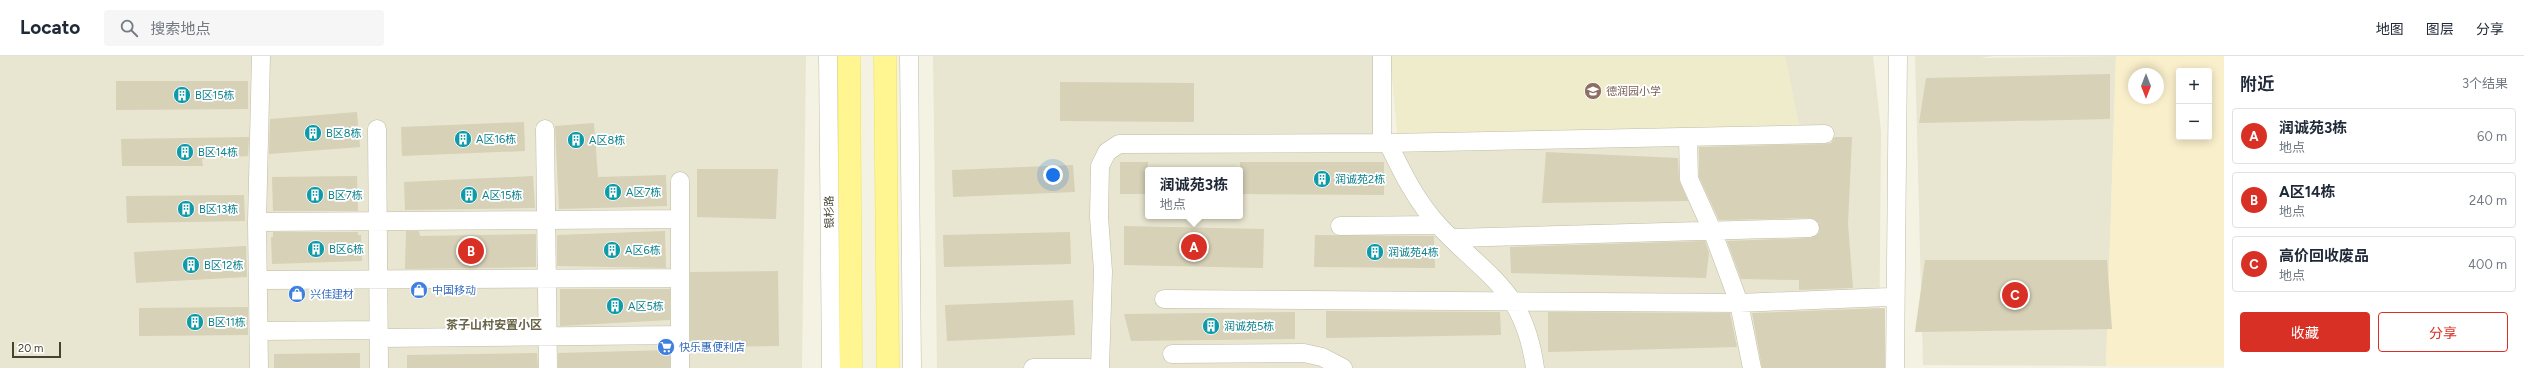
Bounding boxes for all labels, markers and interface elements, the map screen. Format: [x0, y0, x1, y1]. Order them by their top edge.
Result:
search box [104, 10, 384, 46]
text: Locato [20, 16, 80, 39]
icon: search [118, 17, 140, 39]
text: 搜索地点 [150, 20, 210, 38]
text: 地图 [2376, 21, 2404, 38]
text: 图层 [2426, 21, 2454, 38]
text: 分享 [2476, 21, 2504, 38]
north arrow [2128, 68, 2164, 104]
map controls [2176, 68, 2212, 140]
button: + [2176, 68, 2212, 104]
text: 附近 [2240, 74, 2274, 94]
text: 3个结果 [2462, 76, 2508, 91]
school or university icon: 德润园小学 [1583, 81, 1603, 101]
building icon: B区15栋 [172, 85, 192, 105]
place label: 德润园小学 [1606, 85, 1661, 98]
place label: B区15栋 [195, 89, 235, 102]
button: − [2176, 104, 2212, 140]
text: 润诚苑3栋 [2279, 119, 2347, 137]
building icon: B区8栋 [303, 123, 323, 143]
place label: B区8栋 [326, 127, 361, 140]
building icon: A区16栋 [453, 129, 473, 149]
text: A [2249, 129, 2259, 144]
text: 60 m [2477, 129, 2507, 144]
building icon: A区8栋 [566, 130, 586, 150]
place label: A区16栋 [476, 133, 516, 146]
place label: A区8栋 [589, 134, 625, 147]
text: 地点 [2279, 140, 2305, 155]
building icon: B区14栋 [175, 142, 195, 162]
place label: B区14栋 [198, 146, 238, 159]
your location [1043, 165, 1063, 185]
popup [1145, 167, 1243, 219]
building icon: 润诚苑2栋 [1312, 169, 1332, 189]
place label: 润诚苑2栋 [1335, 173, 1385, 186]
text: 润诚苑3栋 [1160, 176, 1228, 194]
building icon: A区7栋 [603, 182, 623, 202]
text: A区14栋 [2279, 183, 2336, 201]
building icon: B区7栋 [305, 185, 325, 205]
building icon: A区15栋 [459, 185, 479, 205]
place label: A区7栋 [626, 186, 661, 199]
place label: B区7栋 [328, 189, 363, 202]
place label: A区15栋 [482, 189, 522, 202]
text: B [2250, 193, 2258, 208]
text: 240 m [2469, 193, 2507, 208]
street label: 银杉路 [823, 195, 836, 229]
text: 地点 [1160, 197, 1186, 212]
building icon: B区13栋 [176, 199, 196, 219]
place label: B区13栋 [199, 203, 238, 216]
text: 地点 [2279, 204, 2305, 219]
pin: A [1181, 232, 1207, 262]
pin: B [458, 236, 484, 266]
building icon: B区6栋 [306, 239, 326, 259]
building icon: A区6栋 [602, 240, 622, 260]
building icon: 润诚苑4栋 [1365, 242, 1385, 262]
place label: B区6栋 [329, 243, 364, 256]
place label: A区6栋 [625, 244, 661, 257]
place label: 润诚苑4栋 [1388, 246, 1439, 259]
text: 高价回收废品 [2279, 247, 2369, 265]
building icon: B区12栋 [181, 255, 201, 275]
text: C [2249, 257, 2259, 272]
text: 400 m [2468, 257, 2507, 272]
place label: B区12栋 [204, 259, 243, 272]
text: 地点 [2279, 268, 2305, 283]
shop icon: 中国移动 [409, 280, 429, 300]
pin: C [2002, 280, 2028, 310]
shop icon: 兴佳建材 [287, 284, 307, 304]
place label: 中国移动 [432, 284, 476, 297]
place label: 兴佳建材 [310, 288, 354, 301]
building icon: A区5栋 [605, 296, 625, 316]
place label: A区5栋 [628, 300, 664, 313]
building icon: B区11栋 [185, 312, 205, 332]
button: 收藏 [2240, 312, 2370, 352]
button: 分享 [2378, 312, 2508, 352]
place label: B区11栋 [208, 316, 246, 329]
building icon: 润诚苑5栋 [1201, 316, 1221, 336]
district label: 茶子山村安置小区 [446, 318, 542, 332]
place label: 润诚苑5栋 [1224, 320, 1274, 333]
supermarket icon: 快乐惠便利店 [656, 337, 676, 357]
scale bar [12, 340, 61, 359]
place label: 快乐惠便利店 [679, 341, 745, 354]
text: 20 m [18, 342, 43, 355]

